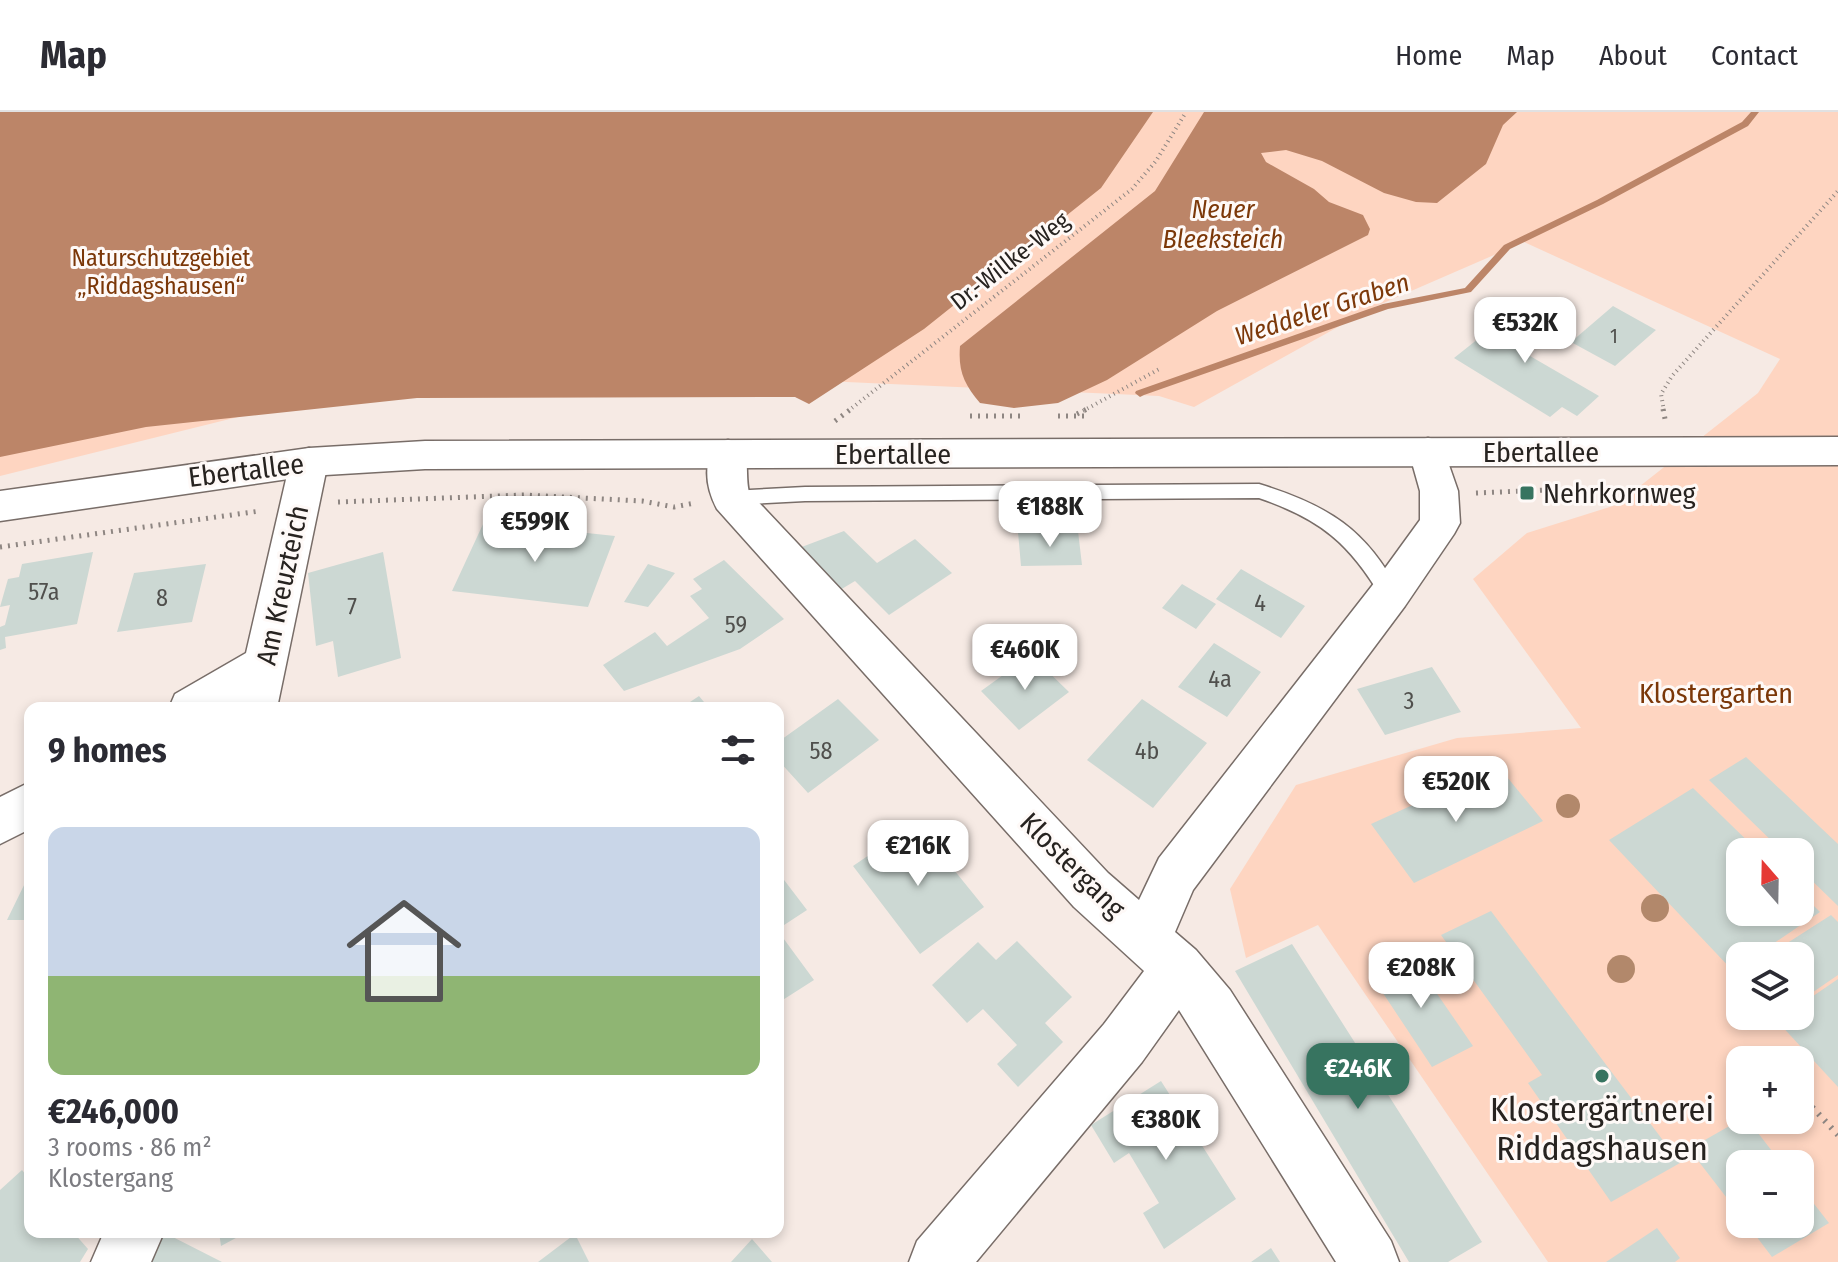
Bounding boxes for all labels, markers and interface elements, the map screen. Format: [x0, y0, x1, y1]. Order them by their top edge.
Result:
text: Map [40, 32, 107, 78]
text: Home [1395, 39, 1462, 72]
text: Map [1506, 39, 1555, 72]
text: About [1599, 39, 1667, 72]
text: Contact [1711, 39, 1798, 72]
water label: Neuer Bleeksteich [1163, 194, 1283, 255]
street label: Dr.-Willke-Weg [945, 206, 1075, 316]
park label: Naturschutzgebiet „Riddagshausen“ [72, 244, 251, 300]
water label: Weddeler Graben [1231, 267, 1413, 352]
pin: €532K [1469, 297, 1581, 365]
text: €532K [1492, 307, 1558, 338]
house number: 1 [1610, 324, 1618, 348]
street label: Ebertallee [1483, 436, 1599, 469]
street label: Ebertallee [835, 438, 951, 471]
street label: Ebertallee [186, 447, 306, 494]
place label: Nehrkornweg [1543, 477, 1697, 510]
pin: €188K [994, 481, 1106, 549]
marker: Nehrkornweg [1518, 484, 1536, 502]
text: €188K [1017, 491, 1083, 522]
pin: €599K [479, 496, 591, 564]
street label: Am Kreuzteich [249, 502, 316, 668]
text: €599K [501, 506, 569, 537]
house number: 57a [28, 578, 60, 606]
house number: 8 [156, 584, 168, 612]
house number: 4 [1254, 589, 1266, 617]
house number: 7 [347, 593, 357, 621]
house number: 59 [725, 611, 747, 639]
pin: €460K [969, 624, 1081, 692]
text: €460K [990, 634, 1060, 665]
house number: 4a [1208, 665, 1232, 693]
park label: Klostergarten [1639, 677, 1793, 710]
house number: 3 [1404, 687, 1414, 715]
icon: filters [716, 728, 760, 772]
text: 9 homes [48, 730, 167, 771]
house number: 58 [809, 737, 833, 765]
house number: 4b [1135, 737, 1159, 765]
pin: €520K [1400, 756, 1512, 824]
text: €520K [1422, 766, 1490, 797]
street label: Klostergang [1013, 806, 1133, 925]
pin: €216K [862, 820, 974, 888]
text: €216K [886, 830, 950, 861]
north arrow [1726, 838, 1814, 926]
map controls [1726, 838, 1814, 1238]
icon: home [332, 879, 476, 1023]
pin: €208K [1365, 942, 1477, 1010]
button: layers [1726, 942, 1814, 1030]
text: €208K [1387, 952, 1455, 983]
pin: €246K [1302, 1043, 1414, 1111]
button: + [1726, 1046, 1814, 1134]
text: €246K [1324, 1053, 1392, 1084]
marker: Klostergärtnerei Riddagshausen [1593, 1067, 1611, 1085]
place label: Klostergärtnerei Riddagshausen [1490, 1089, 1714, 1169]
text: €246,000 [48, 1091, 179, 1132]
pin: €380K [1110, 1094, 1222, 1162]
text: €380K [1131, 1104, 1201, 1135]
text: 3 rooms · 86 m² [48, 1132, 212, 1163]
button: − [1726, 1150, 1814, 1238]
text: Klostergang [48, 1163, 173, 1194]

